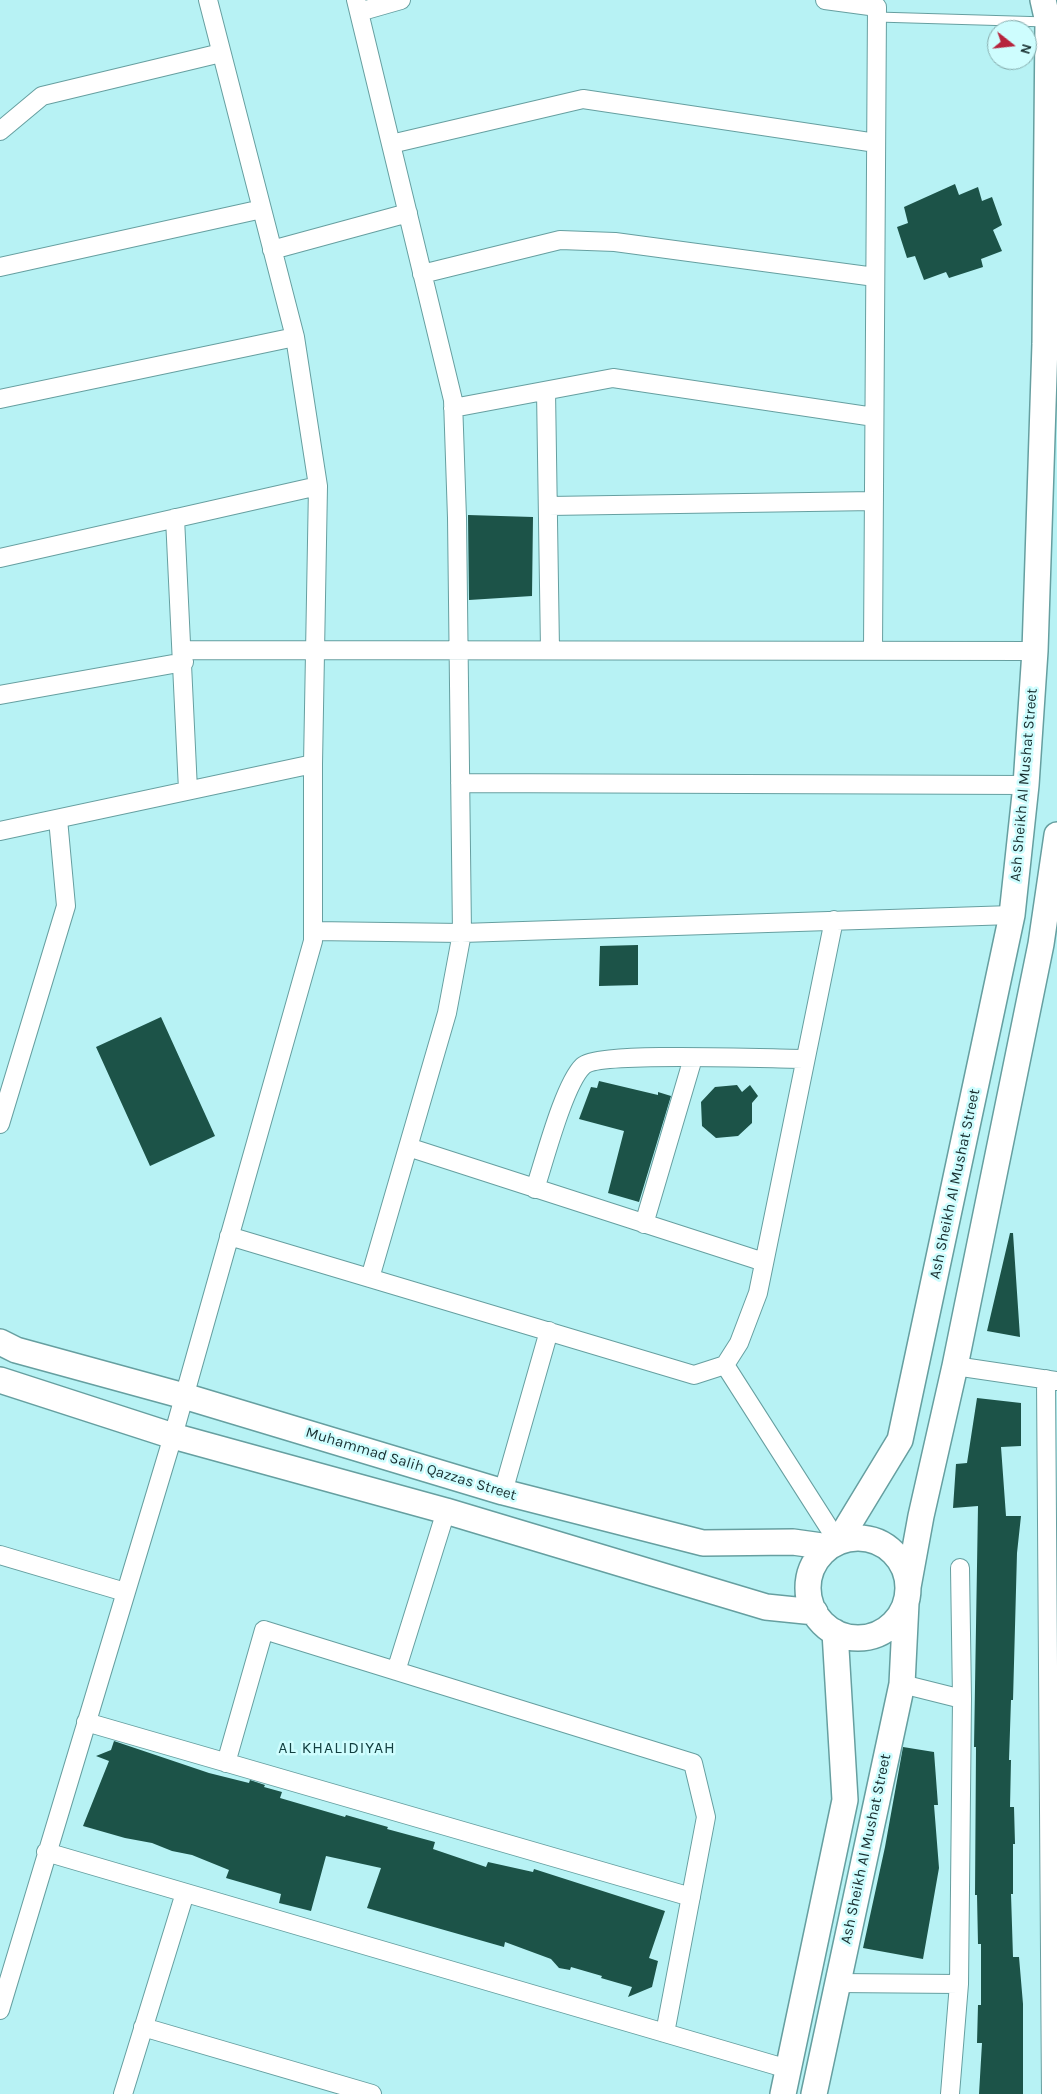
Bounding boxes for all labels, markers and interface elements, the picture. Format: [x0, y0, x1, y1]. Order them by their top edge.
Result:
north arrow [987, 20, 1037, 70]
text: N [1016, 42, 1035, 56]
street label: Ash Sheikh Al Mushat Street [1007, 687, 1041, 883]
street label: Ash Sheikh Al Mushat Street [926, 1087, 984, 1281]
street label: Muhammad Salih Qazzas Street [303, 1423, 519, 1505]
district label: AL KHALIDIYAH [277, 1738, 397, 1758]
street label: Ash Sheikh Al Mushat Street [837, 1752, 895, 1946]

